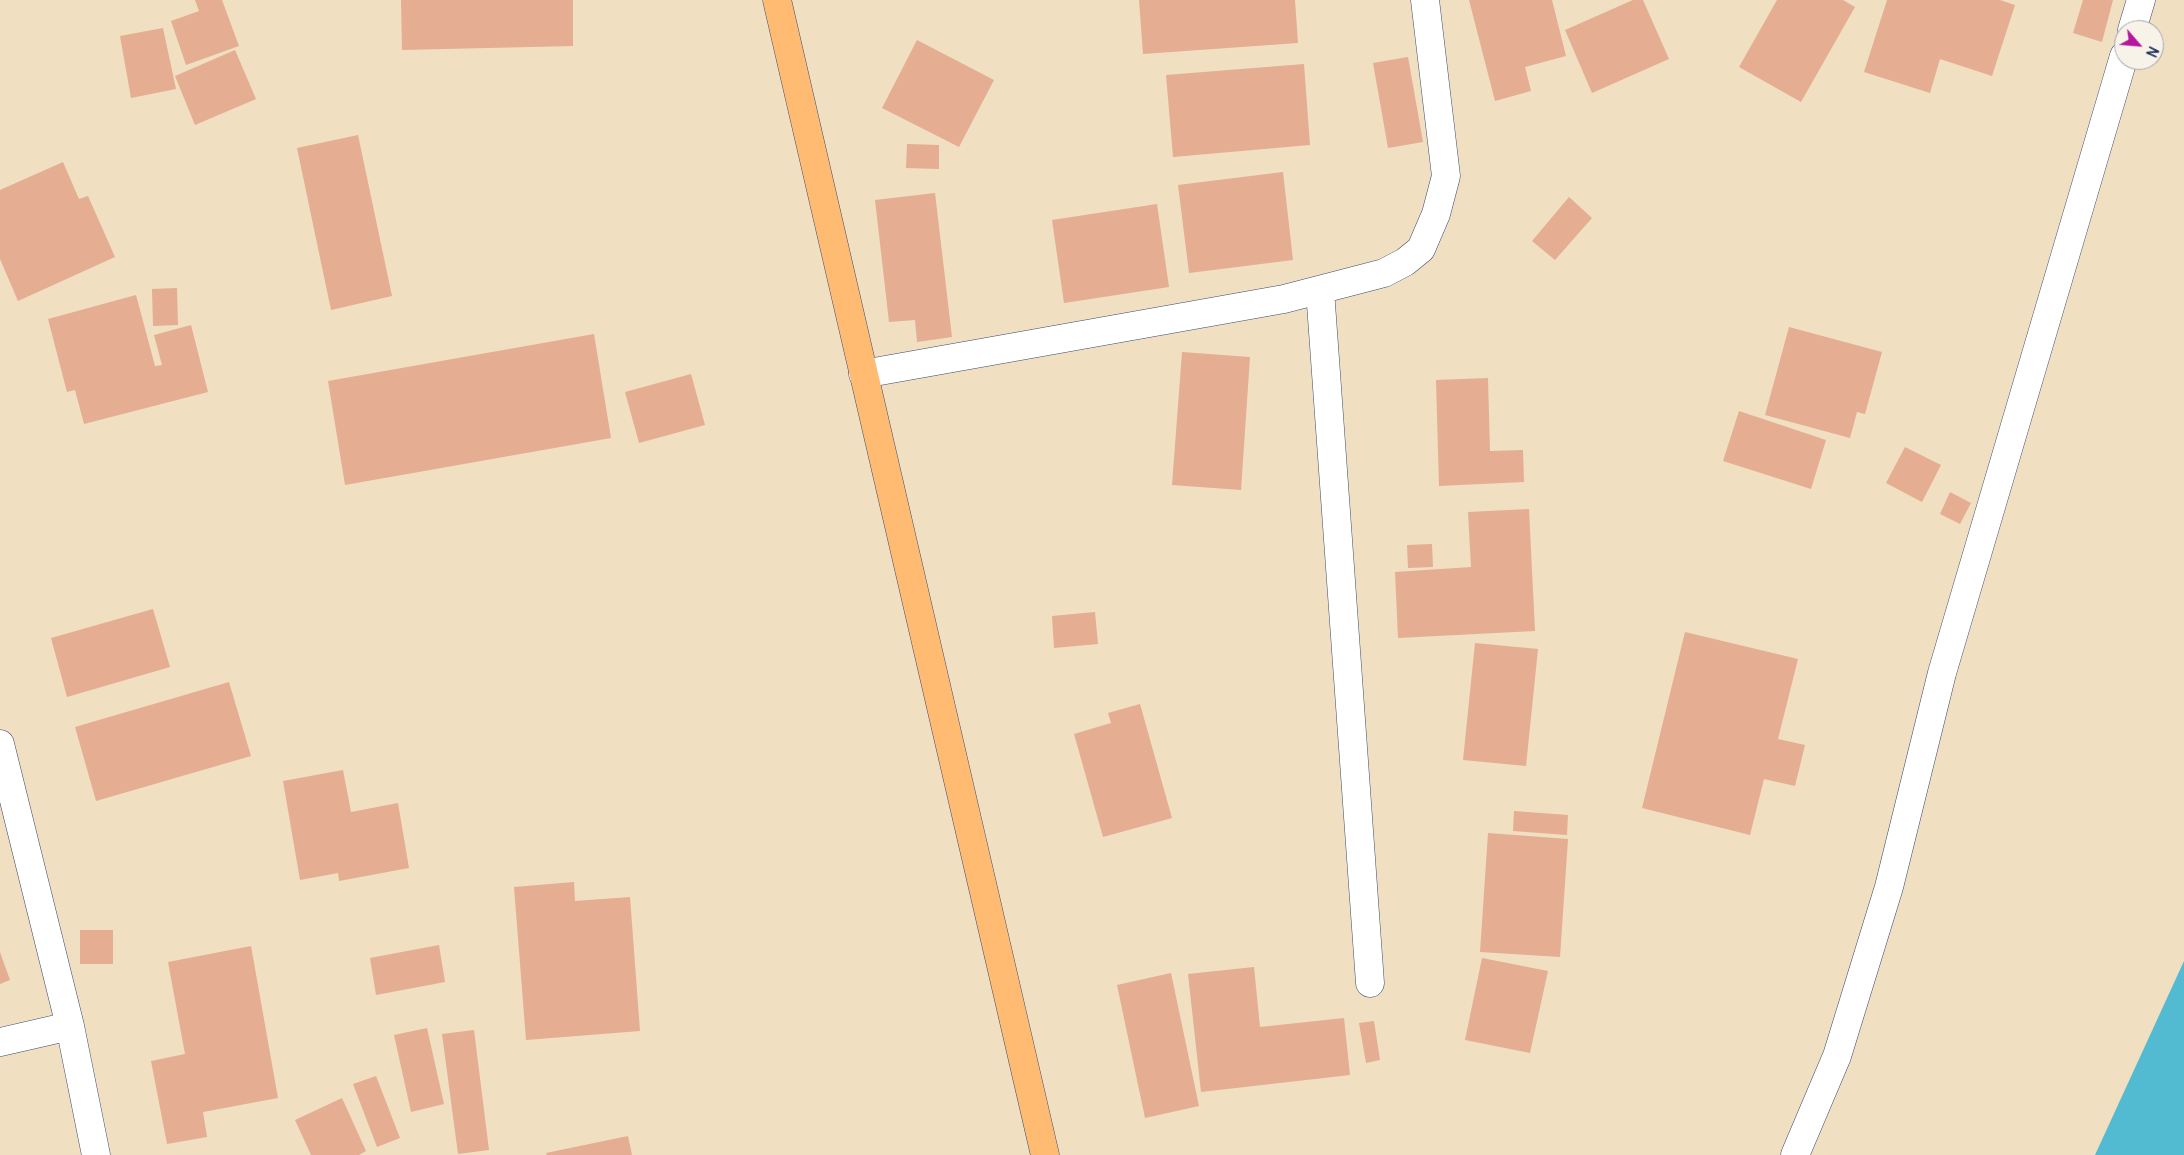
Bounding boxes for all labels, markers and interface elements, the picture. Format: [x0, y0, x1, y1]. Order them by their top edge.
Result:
north arrow [2114, 20, 2164, 70]
text: N [2142, 44, 2162, 60]

